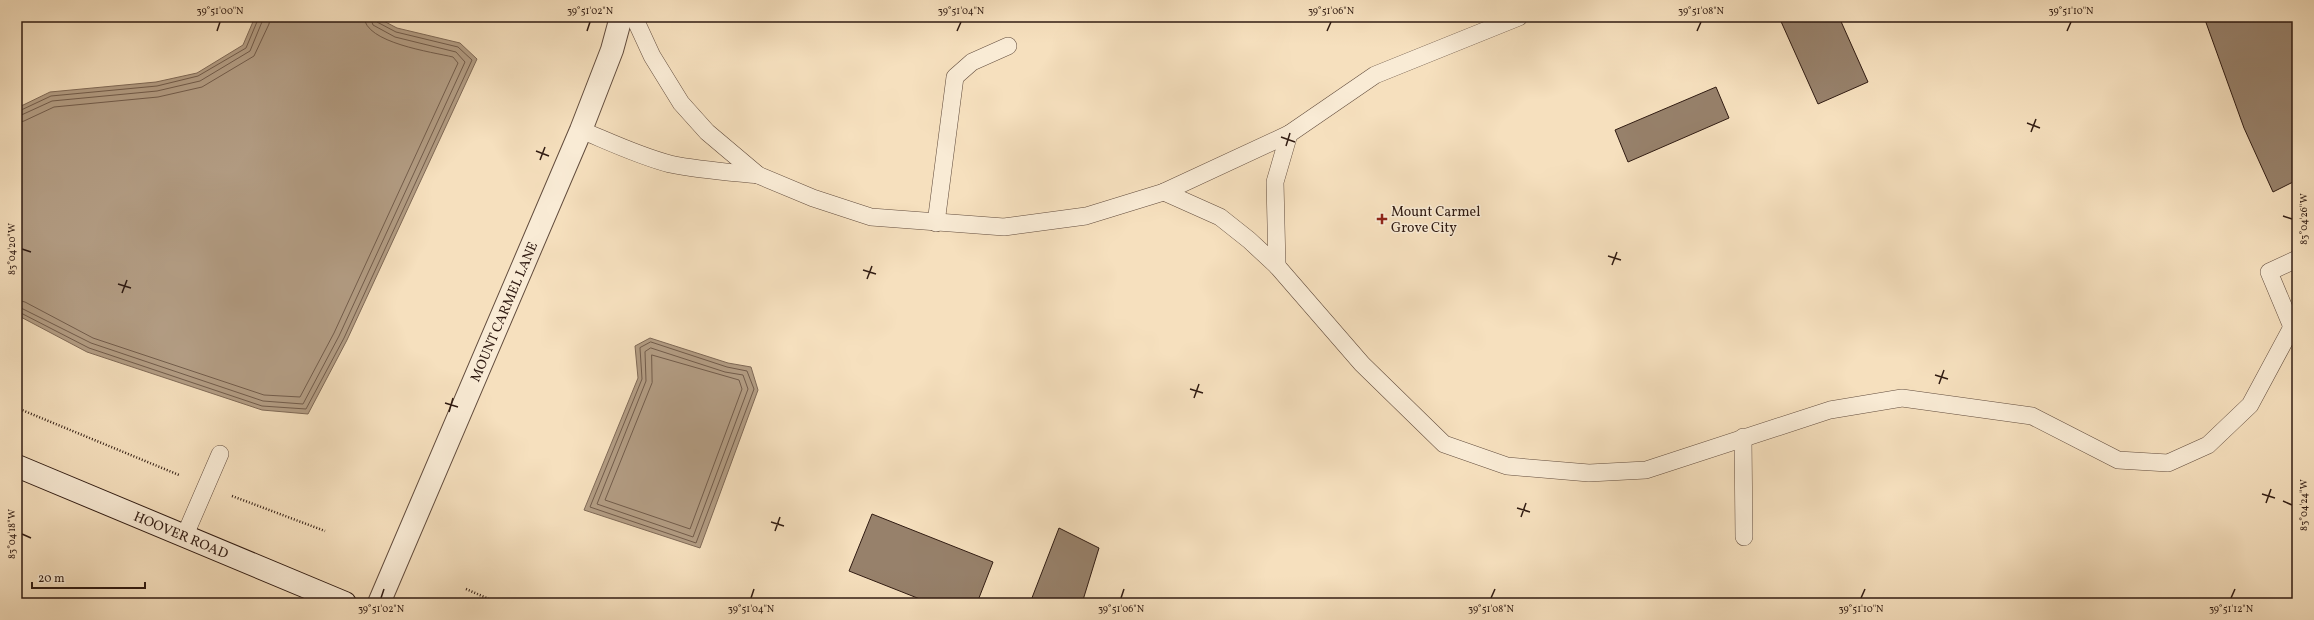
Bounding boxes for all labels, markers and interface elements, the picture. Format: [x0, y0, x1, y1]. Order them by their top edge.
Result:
text: 39°51'00"N [197, 4, 244, 18]
text: 39°51'02"N [567, 4, 614, 18]
text: 39°51'04"N [938, 4, 985, 18]
text: 39°51'06"N [1308, 4, 1355, 18]
text: 39°51'08"N [1678, 4, 1725, 18]
text: 39°51'10"N [2049, 4, 2094, 18]
text: 83°04'26"W [2297, 193, 2311, 245]
place label: Mount Carmel Grove City [1391, 203, 1480, 238]
marker: Mount Carmel Grove City [1376, 213, 1388, 225]
text: 83°04'20"W [5, 223, 19, 275]
street label: MOUNT CARMEL LANE [467, 239, 543, 385]
text: 83°04'24"W [2297, 479, 2311, 531]
street label: HOOVER ROAD [130, 508, 231, 564]
text: 83°04'18"W [5, 509, 19, 559]
scale bar [32, 564, 145, 590]
text: 20 m [38, 571, 65, 587]
text: 39°51'02"N [358, 602, 405, 616]
text: 39°51'04"N [728, 602, 775, 616]
text: 39°51'06"N [1098, 602, 1145, 616]
text: 39°51'08"N [1468, 602, 1515, 616]
text: 39°51'10"N [1839, 602, 1884, 616]
text: 39°51'12"N [2209, 602, 2254, 616]

